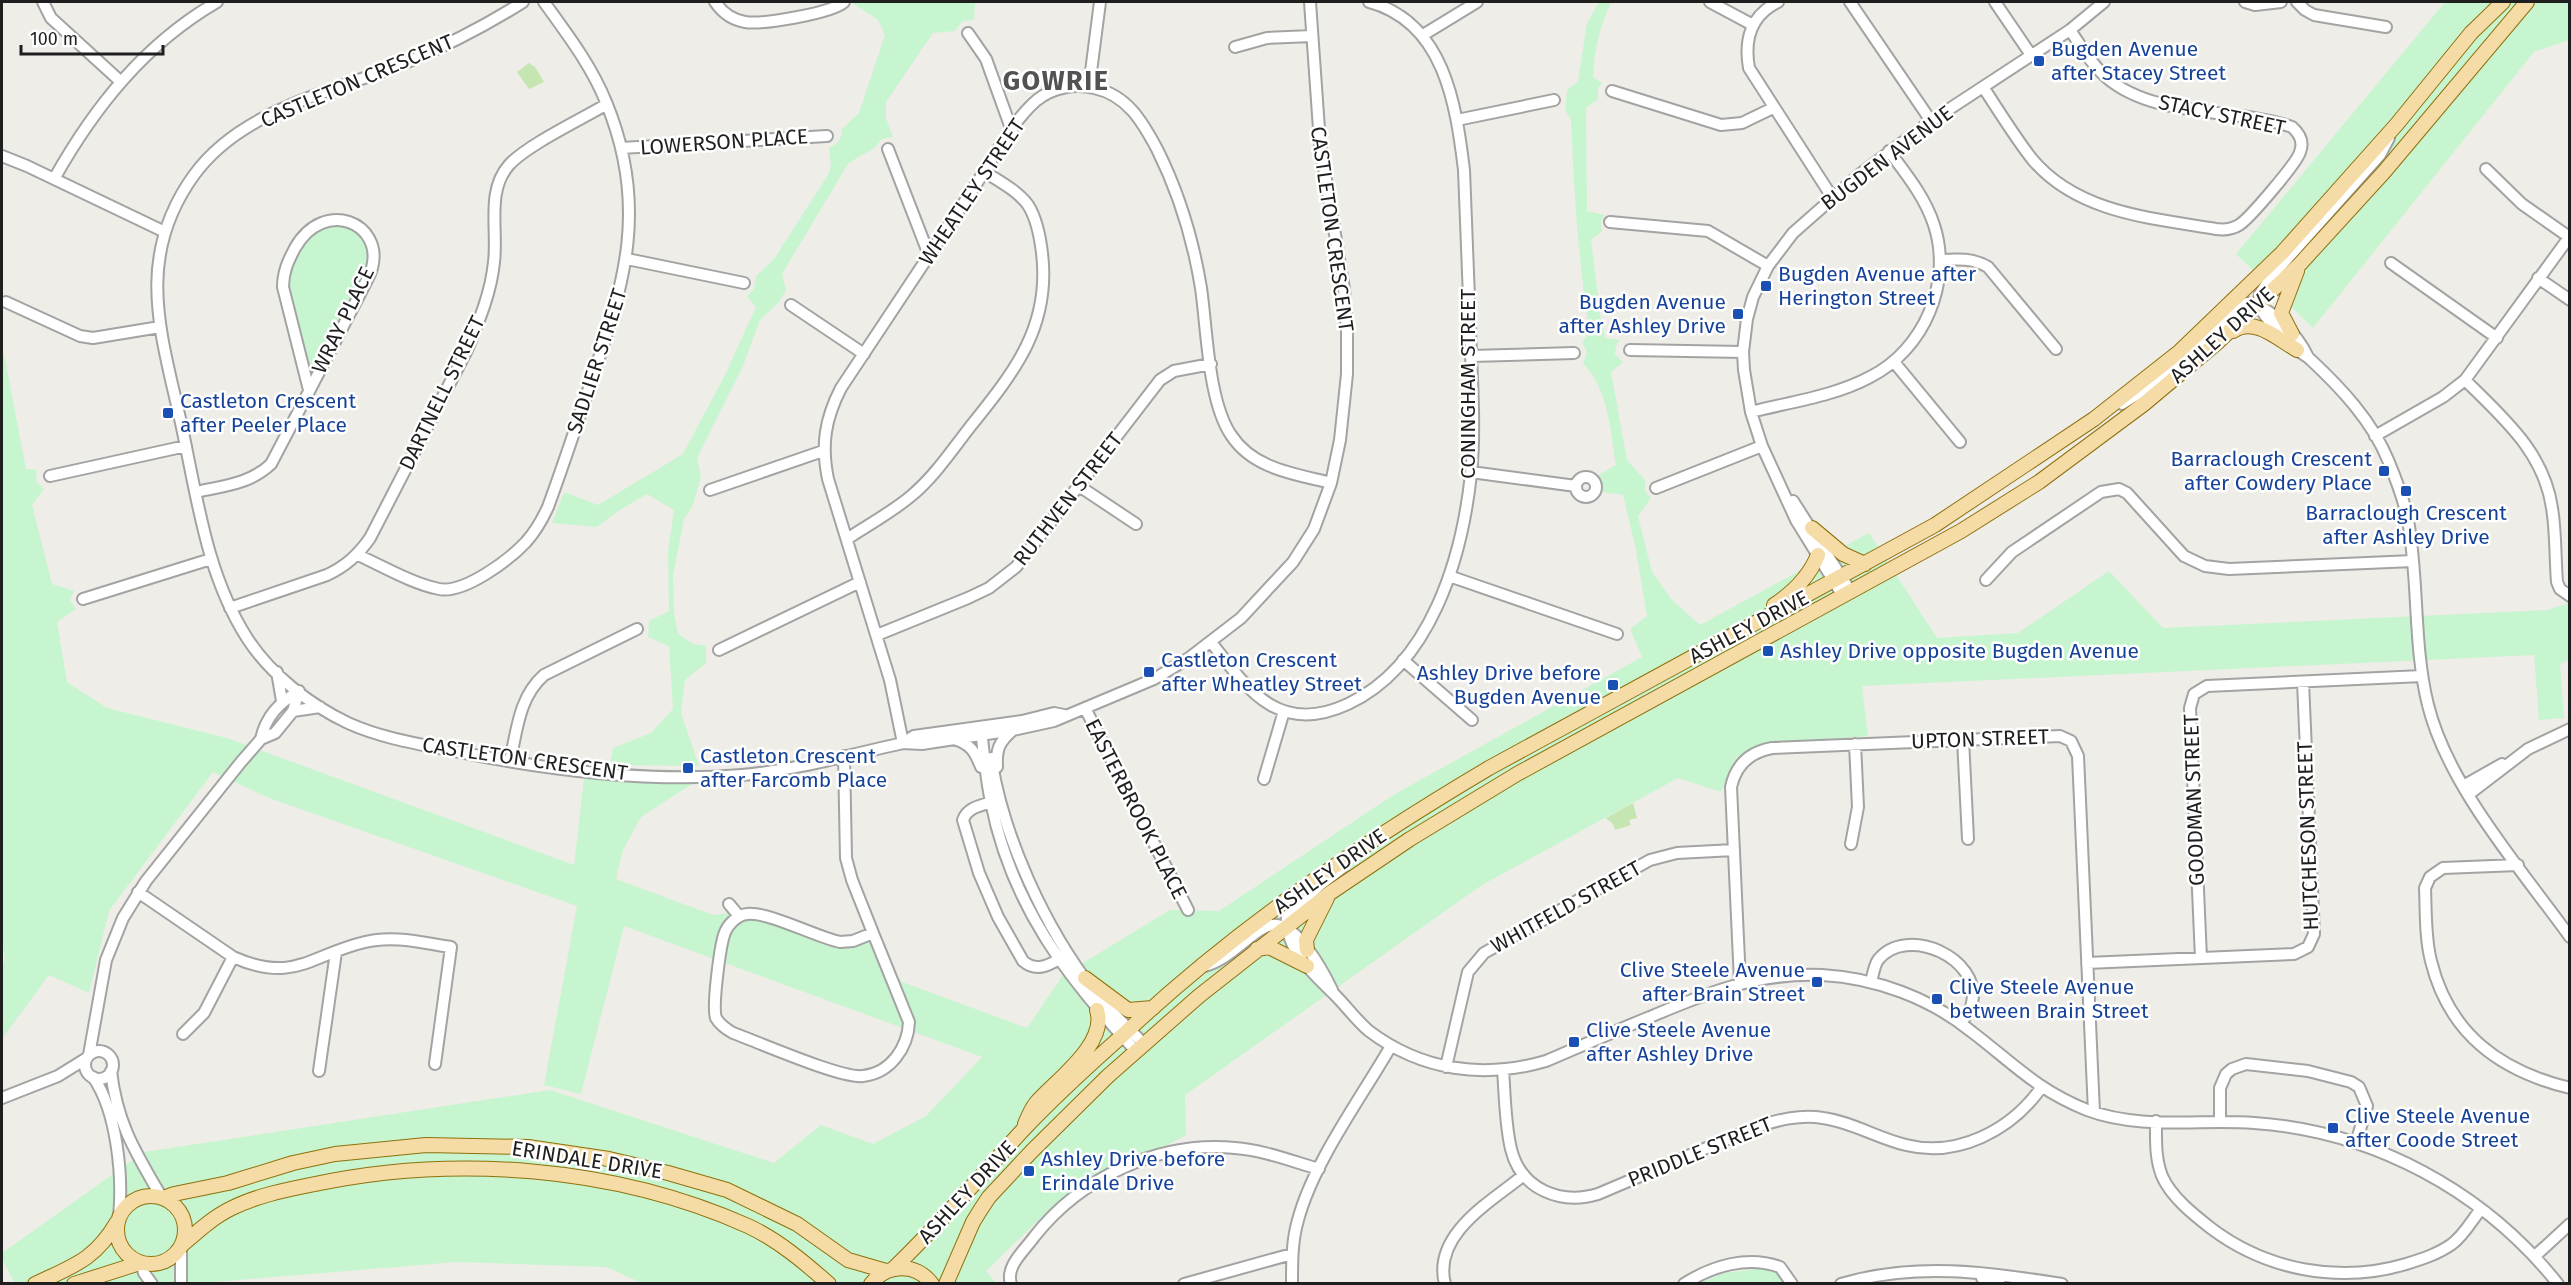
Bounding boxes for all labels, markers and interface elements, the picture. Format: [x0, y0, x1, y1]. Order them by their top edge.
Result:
scale bar [21, 18, 164, 56]
text: 100 m [30, 28, 78, 50]
street label: CASTLETON CRESCENT [257, 29, 457, 133]
place label: Bugden Avenue after Stacey Street [2051, 36, 2226, 86]
marker: Bugden Avenue after Stacey Street [2032, 54, 2046, 68]
district label: GOWRIE [1003, 65, 1109, 97]
street label: STACY STREET [2156, 89, 2288, 141]
street label: BUGDEN AVENUE [1816, 100, 1958, 216]
street label: WHEATLEY STREET [913, 114, 1031, 270]
street label: LOWERSON PLACE [639, 123, 809, 161]
street label: CASTLETON CRESCENT [1305, 125, 1359, 333]
place label: Bugden Avenue after Herington Street [1778, 261, 1976, 311]
street label: WRAY PLACE [306, 262, 380, 378]
marker: Bugden Avenue after Herington Street [1759, 279, 1773, 293]
street label: ASHLEY DRIVE [2164, 281, 2280, 389]
street label: SADLIER STREET [561, 285, 633, 437]
street label: CONINGHAM STREET [1455, 289, 1481, 479]
place label: Bugden Avenue after Ashley Drive [1558, 289, 1726, 339]
marker: Bugden Avenue after Ashley Drive [1731, 307, 1745, 321]
street label: DARTNELL STREET [393, 311, 491, 474]
place label: Castleton Crescent after Peeler Place [180, 388, 356, 438]
marker: Castleton Crescent after Peeler Place [161, 406, 175, 420]
street label: RUTHVEN STREET [1008, 427, 1128, 571]
place label: Barraclough Crescent after Cowdery Place [2170, 446, 2372, 496]
marker: Barraclough Crescent after Cowdery Place [2377, 464, 2391, 478]
marker: Barraclough Crescent after Ashley Drive [2399, 484, 2413, 498]
place label: Barraclough Crescent after Ashley Drive [2305, 500, 2507, 550]
street label: ASHLEY DRIVE [1685, 585, 1813, 669]
place label: Ashley Drive opposite Bugden Avenue [1780, 638, 2139, 664]
marker: Ashley Drive opposite Bugden Avenue [1761, 644, 1775, 658]
place label: Castleton Crescent after Wheatley Street [1161, 647, 1362, 697]
place label: Ashley Drive before Bugden Avenue [1417, 660, 1601, 710]
marker: Castleton Crescent after Wheatley Street [1142, 665, 1156, 679]
marker: Ashley Drive before Bugden Avenue [1606, 678, 1620, 692]
street label: GOODMAN STREET [2178, 714, 2210, 886]
street label: EASTERBROOK PLACE [1079, 715, 1193, 903]
street label: UPTON STREET [1911, 724, 2050, 754]
street label: CASTLETON CRESCENT [421, 732, 629, 786]
street label: HUTCHESON STREET [2292, 741, 2324, 931]
place label: Castleton Crescent after Farcomb Place [700, 743, 887, 793]
marker: Castleton Crescent after Farcomb Place [681, 761, 695, 775]
street label: ASHLEY DRIVE [1269, 823, 1391, 919]
street label: WHITFELD STREET [1486, 855, 1646, 959]
place label: Clive Steele Avenue after Brain Street [1620, 957, 1805, 1007]
place label: Clive Steele Avenue between Brain Street [1949, 974, 2149, 1024]
marker: Clive Steele Avenue after Brain Street [1810, 975, 1824, 989]
marker: Clive Steele Avenue between Brain Street [1930, 992, 1944, 1006]
place label: Clive Steele Avenue after Ashley Drive [1586, 1017, 1771, 1067]
marker: Clive Steele Avenue after Ashley Drive [1567, 1035, 1581, 1049]
place label: Clive Steele Avenue after Coode Street [2345, 1103, 2530, 1153]
street label: PRIDDLE STREET [1624, 1111, 1776, 1193]
marker: Clive Steele Avenue after Coode Street [2326, 1121, 2340, 1135]
street label: ERINDALE DRIVE [510, 1135, 664, 1185]
street label: ASHLEY DRIVE [913, 1135, 1021, 1249]
place label: Ashley Drive before Erindale Drive [1041, 1146, 1225, 1196]
marker: Ashley Drive before Erindale Drive [1022, 1164, 1036, 1178]

